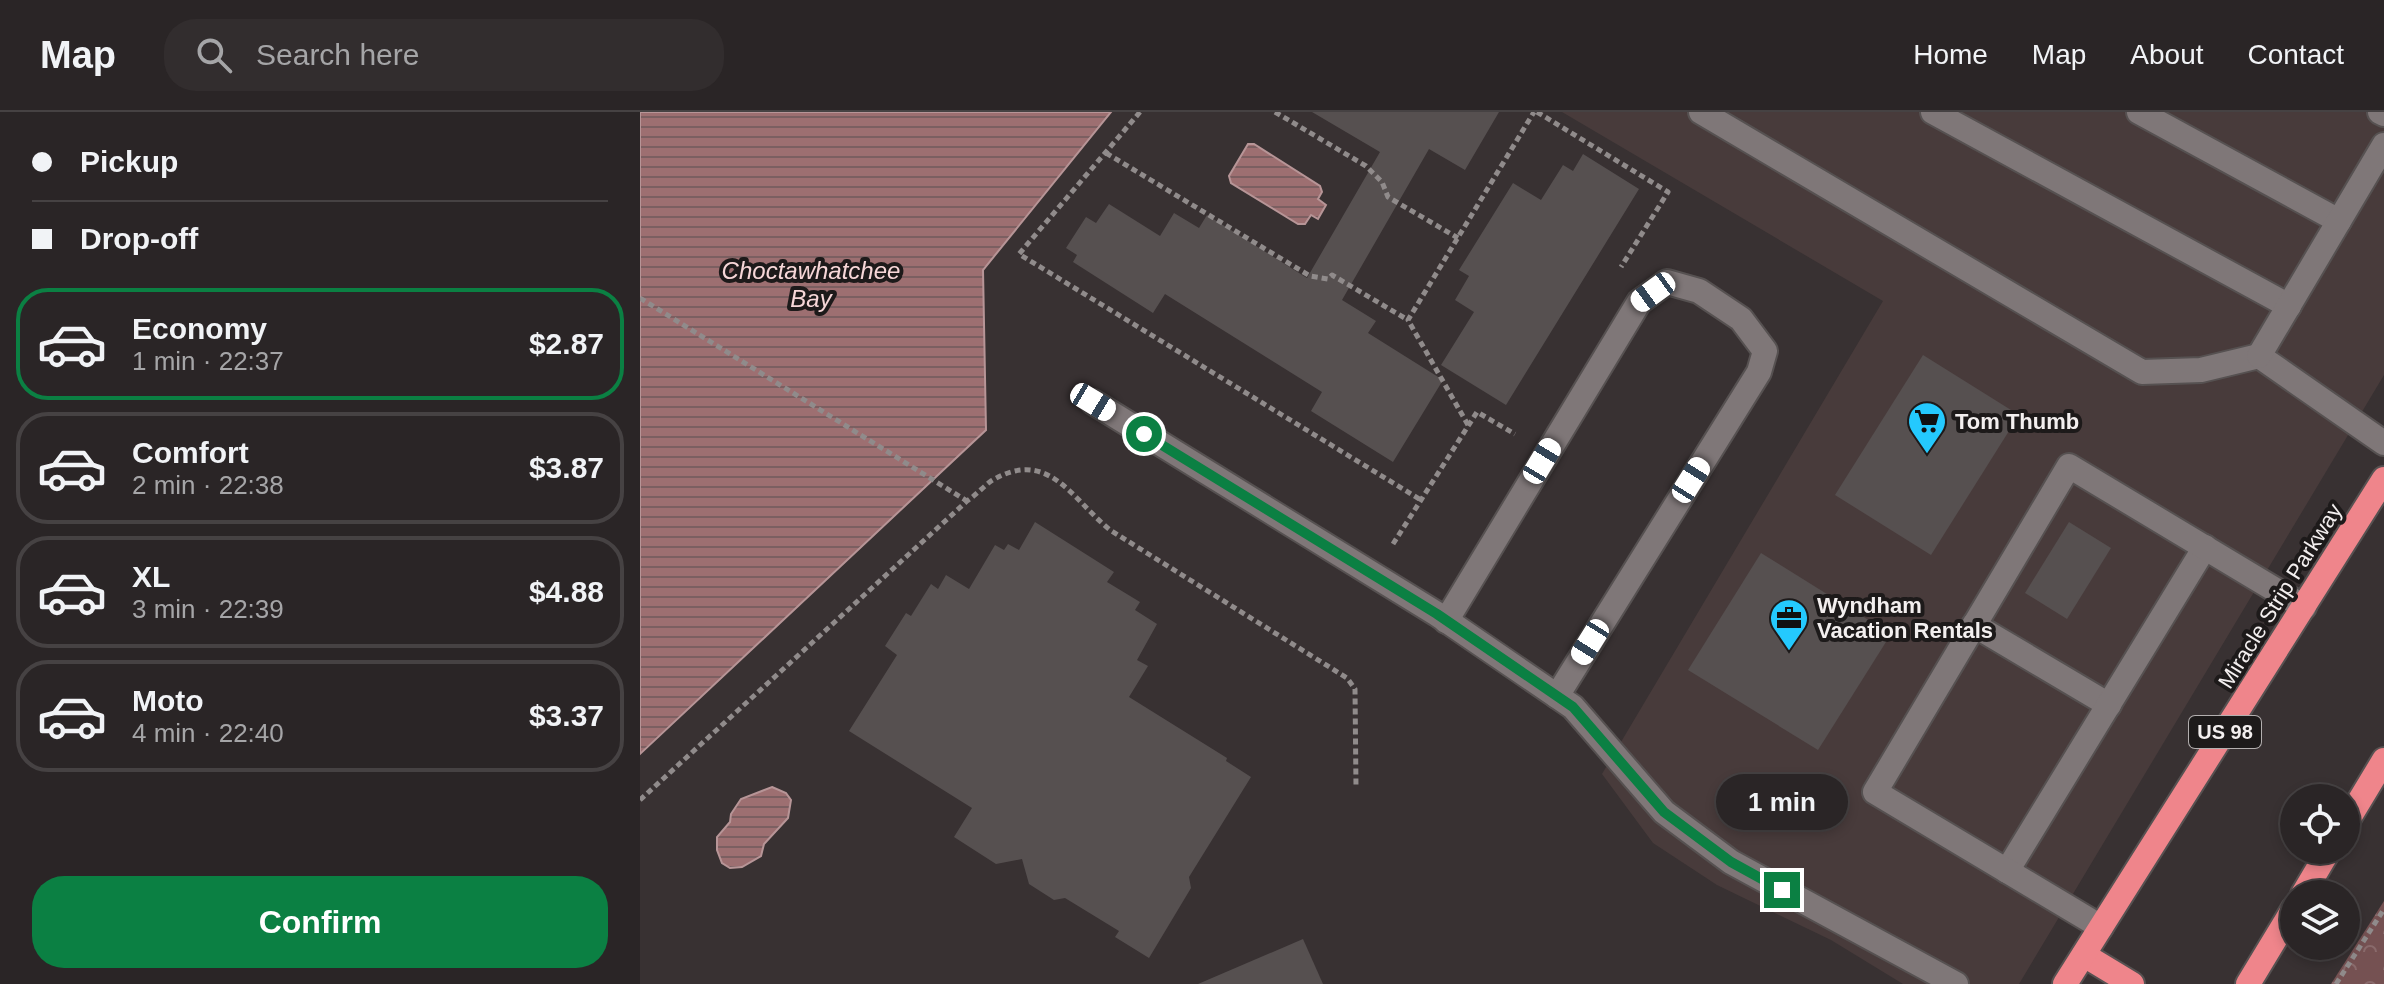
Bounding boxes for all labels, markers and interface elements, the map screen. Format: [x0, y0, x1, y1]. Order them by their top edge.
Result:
search box [164, 19, 724, 91]
icon: search [192, 33, 236, 77]
text: Map [40, 34, 116, 76]
text: Search here [256, 38, 419, 71]
text: Home [1913, 39, 1988, 70]
text: Map [2032, 39, 2086, 70]
text: About [2130, 39, 2204, 70]
text: Contact [2248, 39, 2344, 70]
text: Pickup [80, 145, 178, 178]
text: Drop-off [80, 222, 198, 255]
water label: Choctawhatchee Bay [722, 257, 900, 312]
car [1627, 268, 1679, 316]
icon: car [36, 308, 108, 380]
text: Economy [132, 312, 267, 345]
text: $2.87 [529, 327, 604, 360]
text: 1 min · 22:37 [132, 346, 284, 376]
car [1066, 379, 1120, 425]
supermarket icon: Tom Thumb [1906, 400, 1948, 455]
place label: Tom Thumb [1955, 409, 2079, 434]
route start [1126, 416, 1162, 452]
icon: car [36, 432, 108, 504]
car [1519, 434, 1565, 488]
text: Comfort [132, 436, 249, 469]
text: $3.87 [529, 451, 604, 484]
car [1668, 453, 1714, 507]
text: 2 min · 22:38 [132, 470, 284, 500]
street label: Miracle Strip Parkway [2213, 499, 2347, 693]
icon: car [36, 556, 108, 628]
text: XL [132, 560, 170, 593]
text: $4.88 [529, 575, 604, 608]
place label: Wyndham Vacation Rentals [1817, 593, 1993, 643]
text: 3 min · 22:39 [132, 594, 284, 624]
office icon: Wyndham Vacation Rentals [1768, 597, 1810, 652]
car [1567, 615, 1613, 669]
icon: car [36, 680, 108, 752]
text: Moto [132, 684, 204, 717]
text: $3.37 [529, 699, 604, 732]
road number: US 98 [2189, 716, 2261, 748]
text: 4 min · 22:40 [132, 718, 284, 748]
callout: 1 min [1716, 774, 1848, 830]
map controls [2280, 784, 2360, 960]
button: locate [2280, 784, 2360, 864]
text: 1 min [1748, 787, 1816, 817]
route end [1764, 872, 1800, 908]
button: Confirm [32, 876, 608, 968]
button: layers [2280, 880, 2360, 960]

